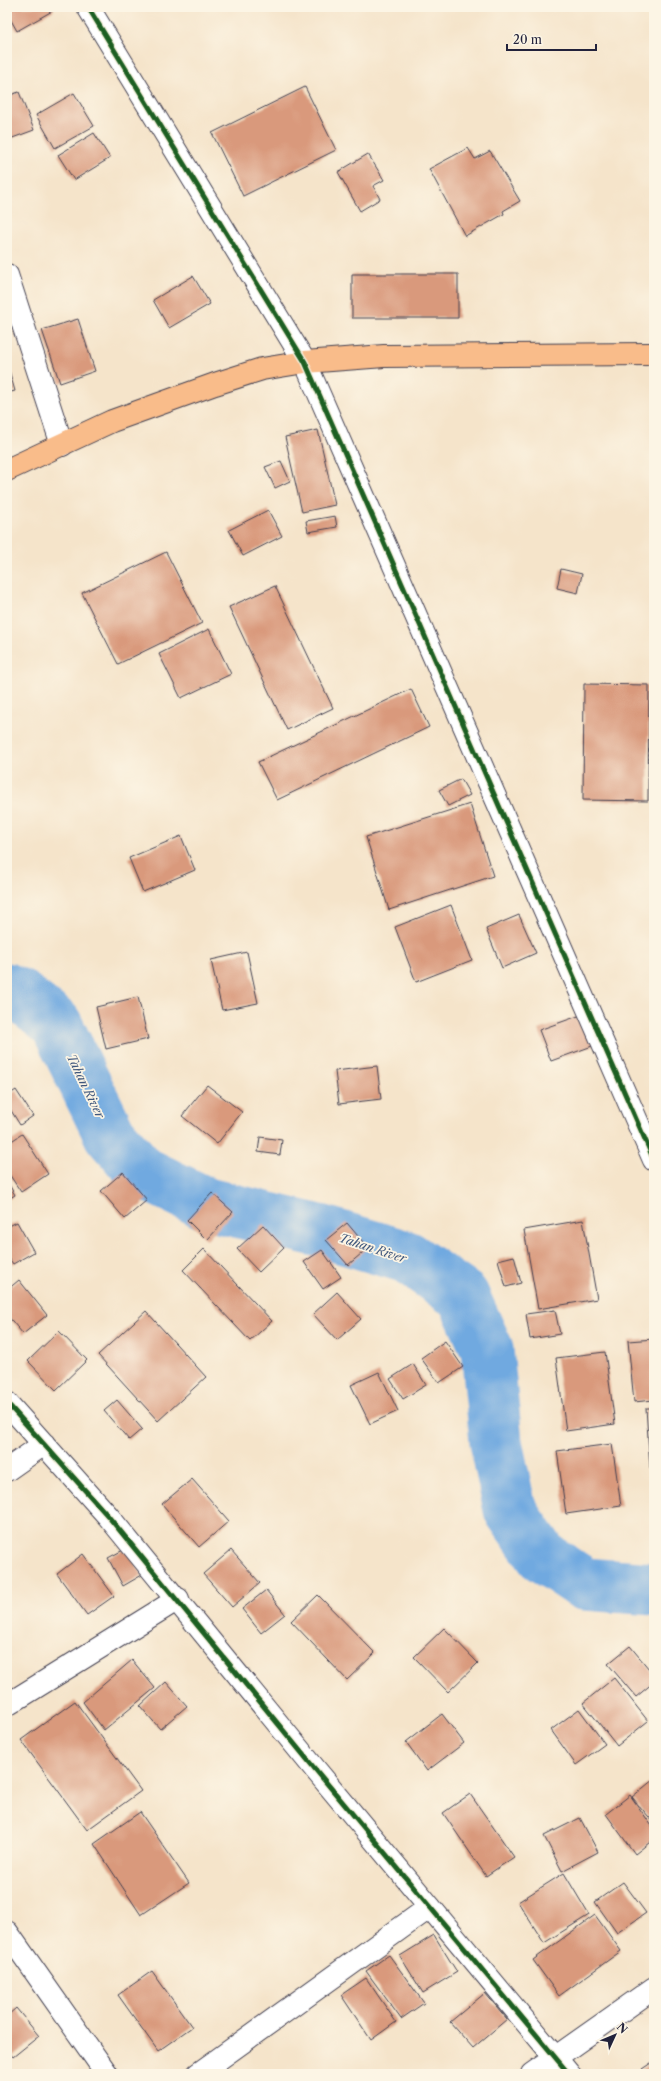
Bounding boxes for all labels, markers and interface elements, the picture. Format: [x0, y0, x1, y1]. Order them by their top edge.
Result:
scale bar [507, 26, 596, 52]
text: 20 m [513, 32, 542, 47]
water label: Tahan River [64, 1051, 109, 1122]
water label: Tahan River [338, 1230, 410, 1266]
north arrow [595, 2015, 635, 2055]
text: N [614, 2020, 631, 2037]

